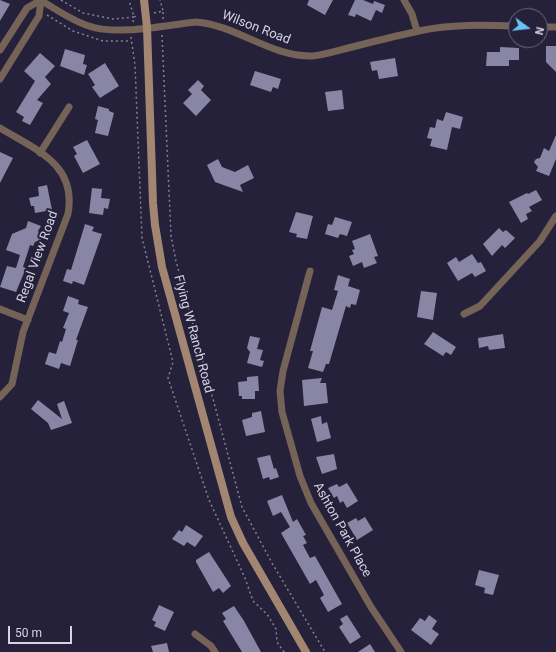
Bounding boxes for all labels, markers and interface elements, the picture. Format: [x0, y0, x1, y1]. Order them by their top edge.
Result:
street label: Wilson Road [219, 8, 293, 48]
north arrow [508, 8, 548, 48]
text: N [532, 26, 546, 36]
street label: Regal View Road [14, 209, 62, 305]
street label: Flying W Ranch Road [170, 273, 216, 395]
street label: Ashton Park Place [310, 480, 374, 580]
scale bar [10, 618, 74, 644]
text: 50 m [15, 626, 42, 640]

